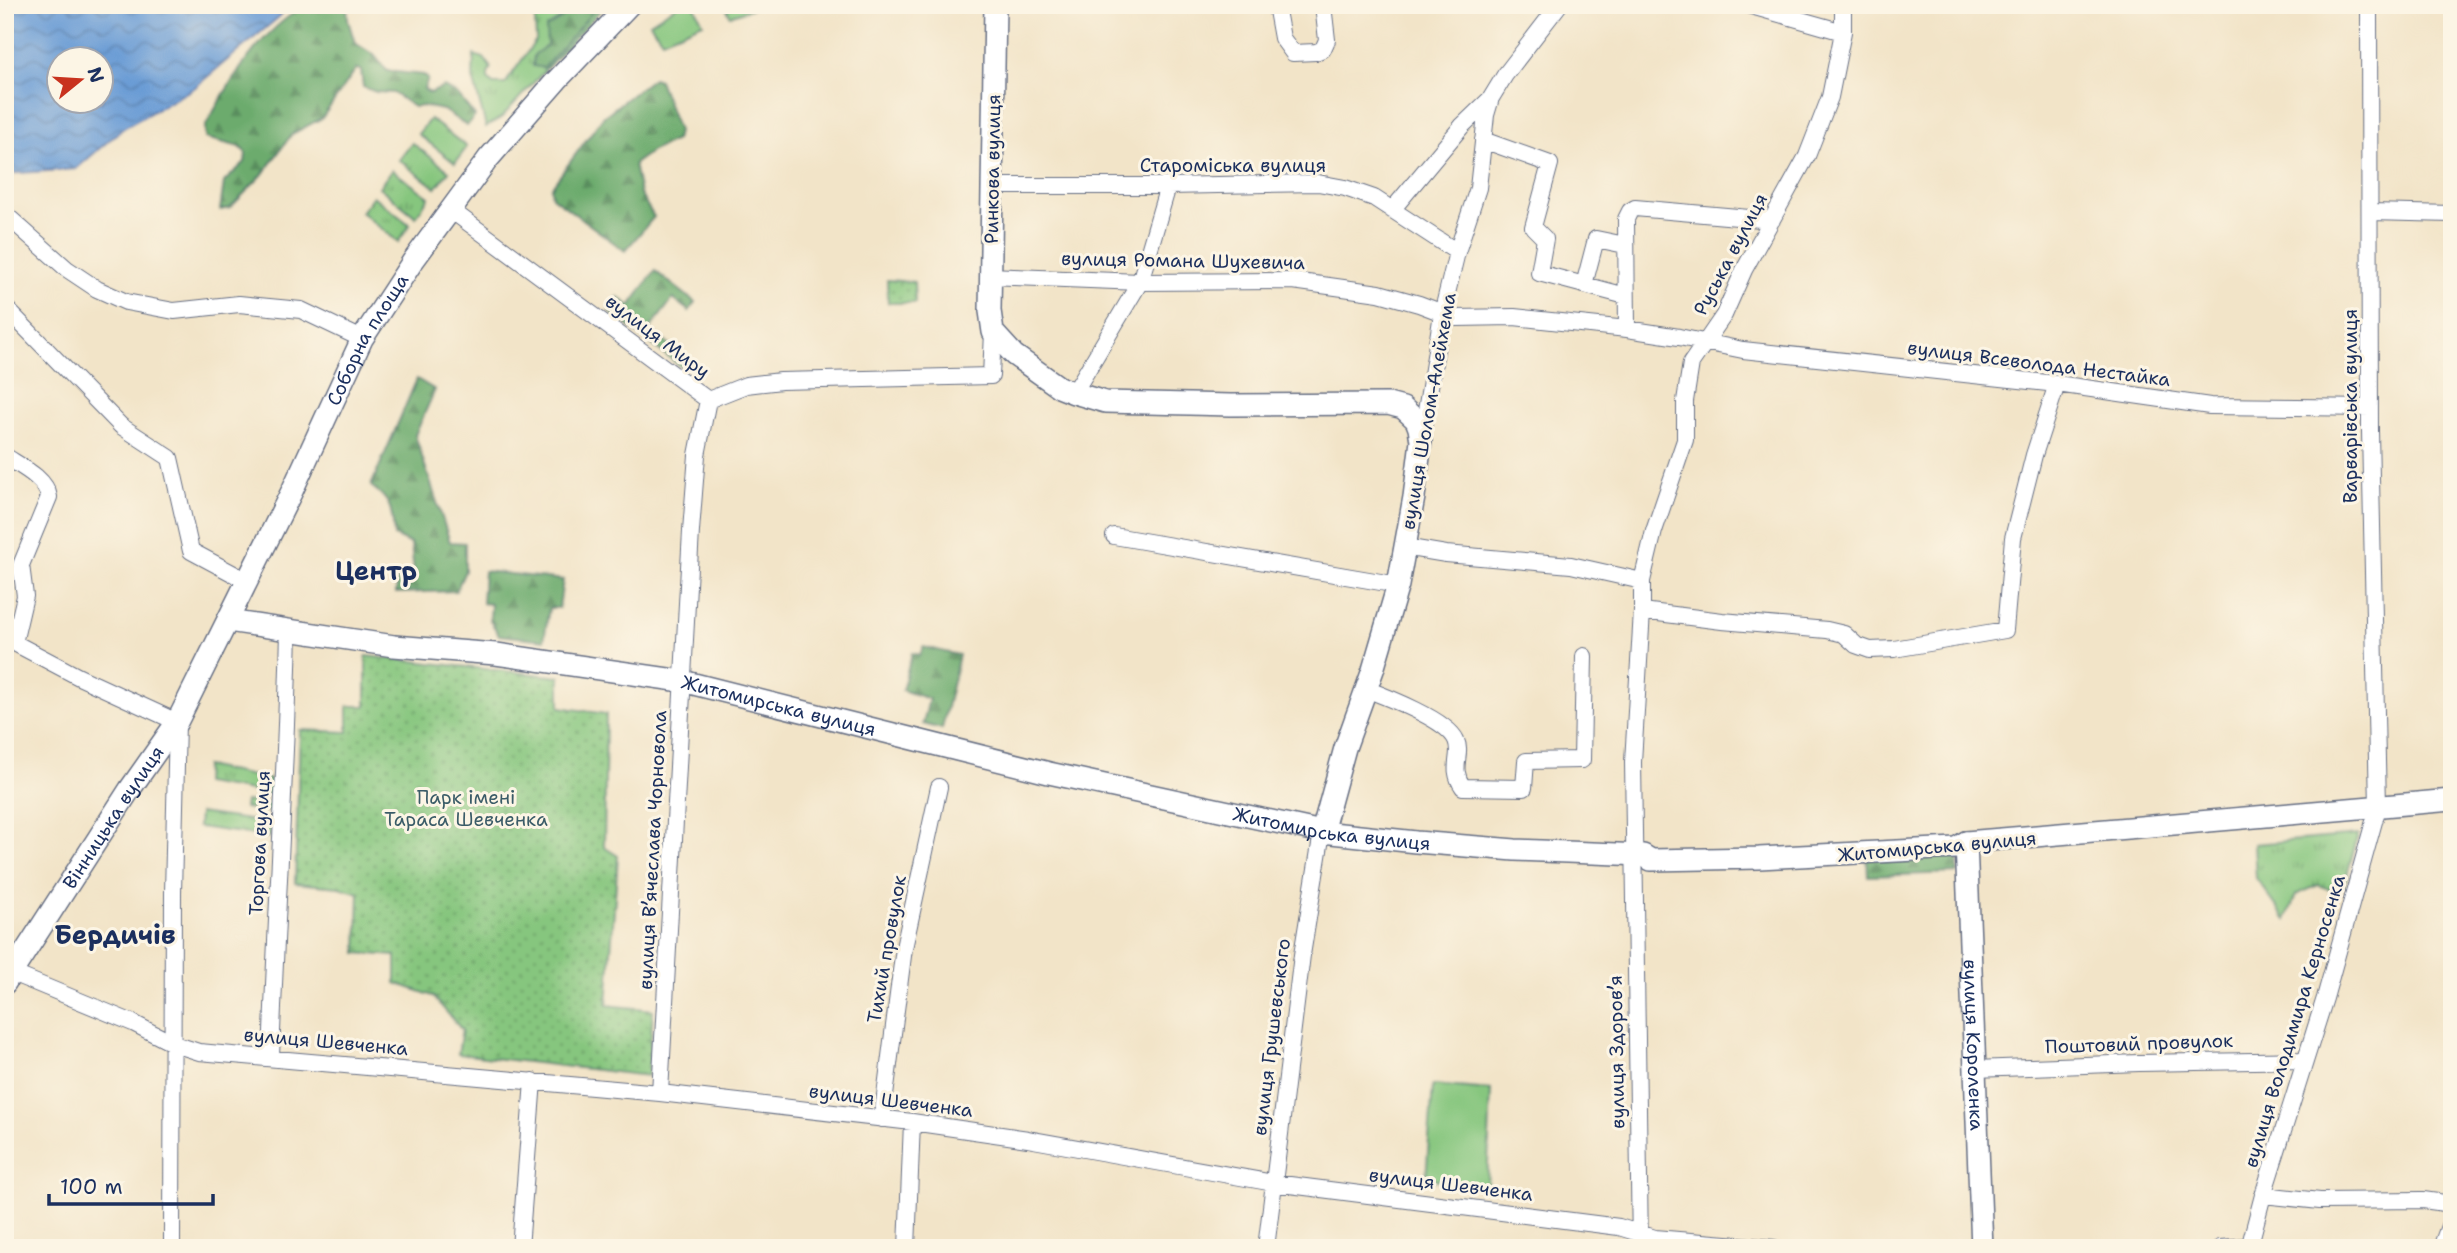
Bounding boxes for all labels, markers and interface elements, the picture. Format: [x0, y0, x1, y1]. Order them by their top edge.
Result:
north arrow [46, 46, 116, 116]
text: N [81, 64, 110, 86]
street label: Ринкова вулиця [979, 94, 1006, 244]
street label: Староміська вулиця [1140, 153, 1326, 178]
street label: Руська вулиця [1688, 189, 1773, 320]
street label: вулиця Романа Шухевича [1061, 246, 1305, 275]
street label: Соборна площа [321, 269, 414, 410]
street label: вулиця Миру [600, 289, 715, 384]
street label: вулиця Шолом-Алейхема [1395, 290, 1462, 532]
street label: Варварівська вулиця [2338, 309, 2363, 503]
street label: вулиця Всеволода Нестайка [1906, 335, 2172, 392]
district label: Центр [335, 553, 417, 588]
street label: Житомирська вулиця [679, 669, 879, 742]
street label: вулиця Вʼячеслава Чорновола [633, 710, 672, 990]
street label: Вінницька вулиця [57, 741, 170, 894]
street label: Торгова вулиця [243, 770, 276, 916]
park label: Парк імені Тараса Шевченка [384, 785, 548, 832]
street label: Житомирська вулиця [1231, 801, 1431, 856]
street label: Житомирська вулиця [1837, 825, 2037, 868]
street label: вулиця Володимира Керносенка [2238, 872, 2351, 1171]
street label: Тихий провулок [861, 873, 912, 1025]
district label: Бердичів [55, 917, 175, 952]
street label: вулиця Грушевського [1247, 937, 1296, 1137]
street label: вулиця Короленка [1958, 959, 1989, 1131]
street label: вулиця Здоровʼя [1603, 975, 1630, 1129]
street label: вулиця Шевченка [243, 1022, 409, 1061]
street label: Поштовий провулок [2044, 1028, 2234, 1059]
street label: вулиця Шевченка [808, 1078, 974, 1123]
scale bar [49, 1162, 214, 1206]
street label: вулиця Шевченка [1368, 1162, 1534, 1207]
text: 100 m [60, 1173, 123, 1201]

